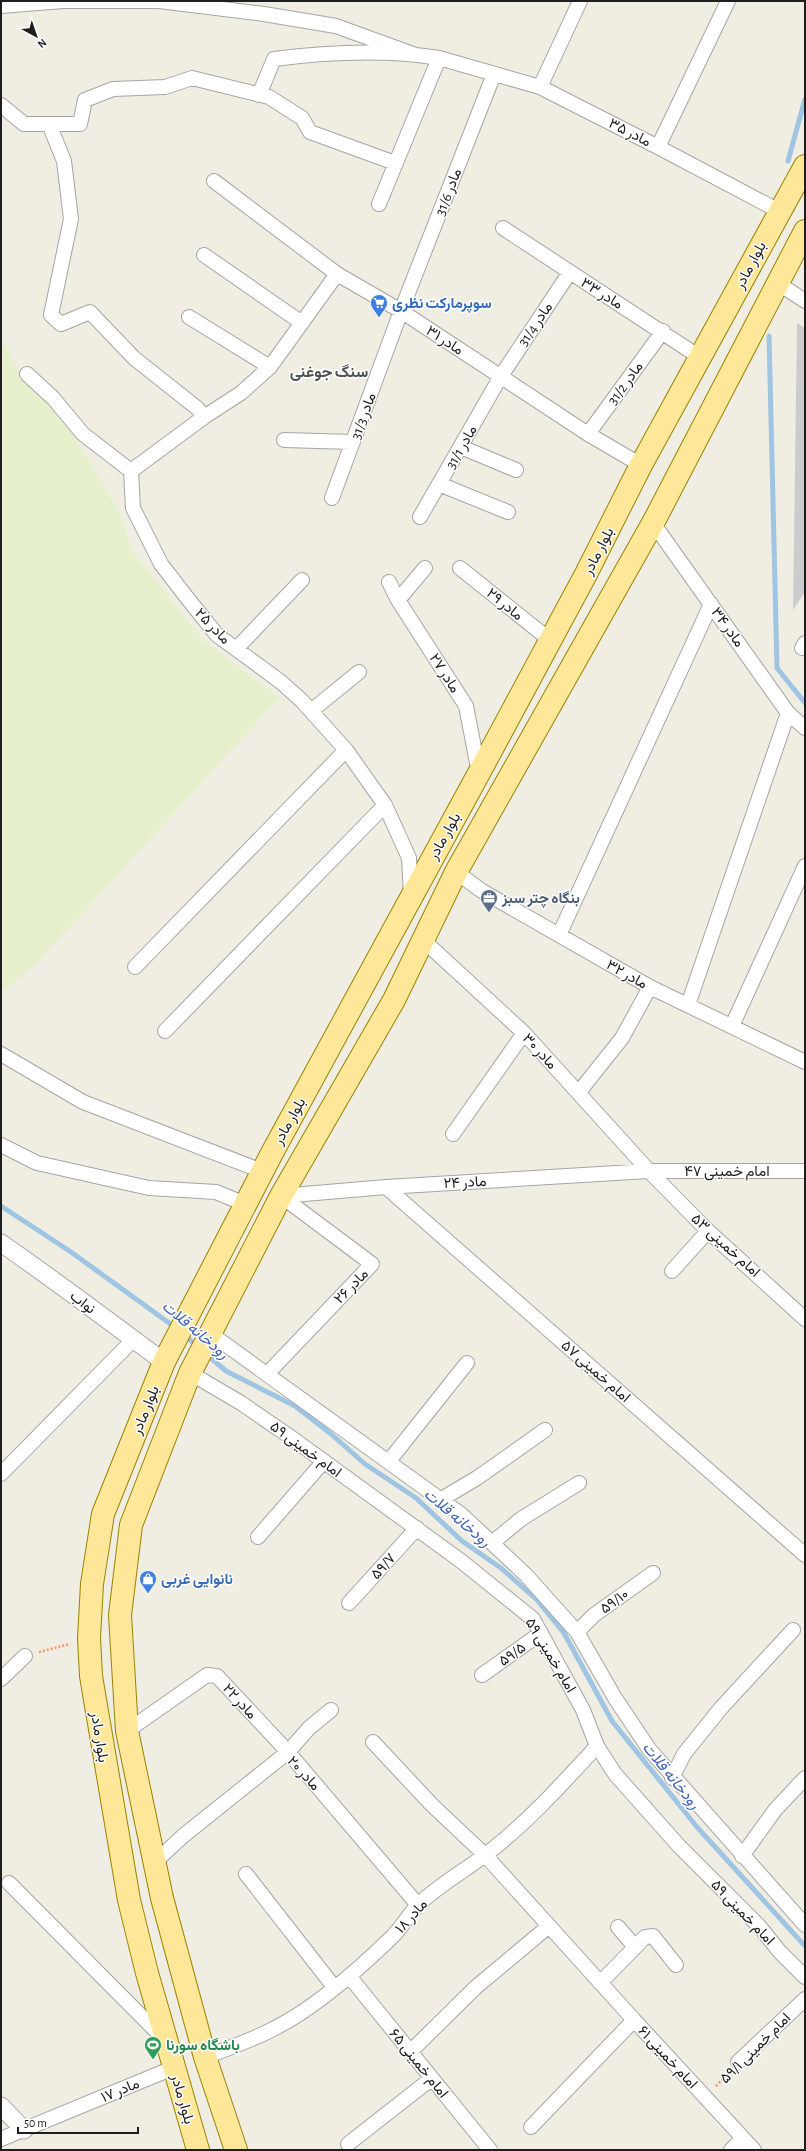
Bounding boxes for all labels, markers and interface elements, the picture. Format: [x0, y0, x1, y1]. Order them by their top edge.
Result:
north arrow [16, 16, 56, 56]
text: N [36, 37, 49, 50]
street label: مادر ۳۵ [606, 115, 653, 150]
street label: مادر 31/6 [433, 166, 465, 218]
street label: بلوار مادر [731, 239, 770, 293]
street label: مادر ۳۳ [578, 275, 625, 313]
supermarket icon: سوپرمارکت نظری [369, 293, 389, 318]
place label: سوپرمارکت نظری [392, 296, 492, 313]
street label: مادر 31/4 [515, 300, 556, 350]
street label: مادر ۳۱ [423, 323, 466, 359]
street label: مادر 31/2 [605, 359, 647, 408]
district label: سنگ جوغنی [290, 363, 368, 382]
street label: مادر 31/3 [348, 391, 380, 442]
street label: مادر 31/1 [443, 423, 481, 472]
street label: بلوار مادر [580, 525, 618, 579]
street label: مادر ۲۹ [483, 585, 526, 624]
street label: مادر ۳۴ [707, 605, 747, 651]
street label: مادر ۲۵ [191, 606, 233, 648]
street label: مادر ۲۷ [426, 651, 463, 696]
street label: بلوار مادر [425, 810, 464, 864]
office icon: بنگاه چتر سبز [479, 888, 499, 913]
place label: بنگاه چتر سبز [501, 890, 580, 908]
street label: مادر ۳۲ [603, 957, 650, 993]
street label: مادر ۳۰ [519, 1031, 560, 1073]
street label: بلوار مادر [270, 1095, 309, 1149]
street label: امام خمینی ۴۷ [684, 1164, 770, 1181]
street label: مادر ۲۴ [443, 1174, 487, 1192]
street label: امام خمینی ۵۳ [687, 1211, 763, 1282]
street label: مادر ۲۶ [331, 1266, 372, 1307]
street label: نواب [67, 1288, 98, 1318]
water label: رودخانه قلات [158, 1298, 232, 1364]
street label: امام خمینی ۵۷ [557, 1338, 633, 1407]
street label: بلوار مادر [129, 1384, 163, 1438]
street label: امام خمینی ۵۹ [266, 1419, 344, 1482]
water label: رودخانه قلات [420, 1486, 494, 1552]
street label: ۵۹/۷ [368, 1550, 399, 1582]
shop icon: نانوایی غربی [138, 1569, 158, 1594]
place label: نانوایی غربی [161, 1572, 233, 1588]
street label: ۵۹/۱۰ [597, 1586, 631, 1617]
street label: امام خمینی ۵۹ [521, 1615, 579, 1696]
street label: ۵۹/۵ [496, 1640, 529, 1669]
street label: مادر ۲۲ [219, 1681, 260, 1723]
street label: بلوار مادر [87, 1710, 111, 1764]
water label: رودخانه قلات [638, 1739, 703, 1814]
street label: مادر ۲۰ [283, 1753, 323, 1794]
street label: امام خمینی ۵۹ [707, 1877, 777, 1949]
street label: مادر ۱۸ [392, 1896, 431, 1937]
street label: امام خمینی ۵۹/۱ [717, 2010, 795, 2088]
street label: امام خمینی ۶۱ [633, 2023, 700, 2093]
street label: امام خمینی ۶۵ [385, 2026, 451, 2102]
sports icon: باشگاه سورنا [143, 2035, 163, 2060]
place label: باشگاه سورنا [166, 2037, 240, 2054]
street label: بلوار مادر [167, 2071, 197, 2126]
street label: مادر ۱۷ [99, 2076, 142, 2106]
scale bar [18, 2109, 138, 2135]
text: 50 m [24, 2117, 47, 2129]

